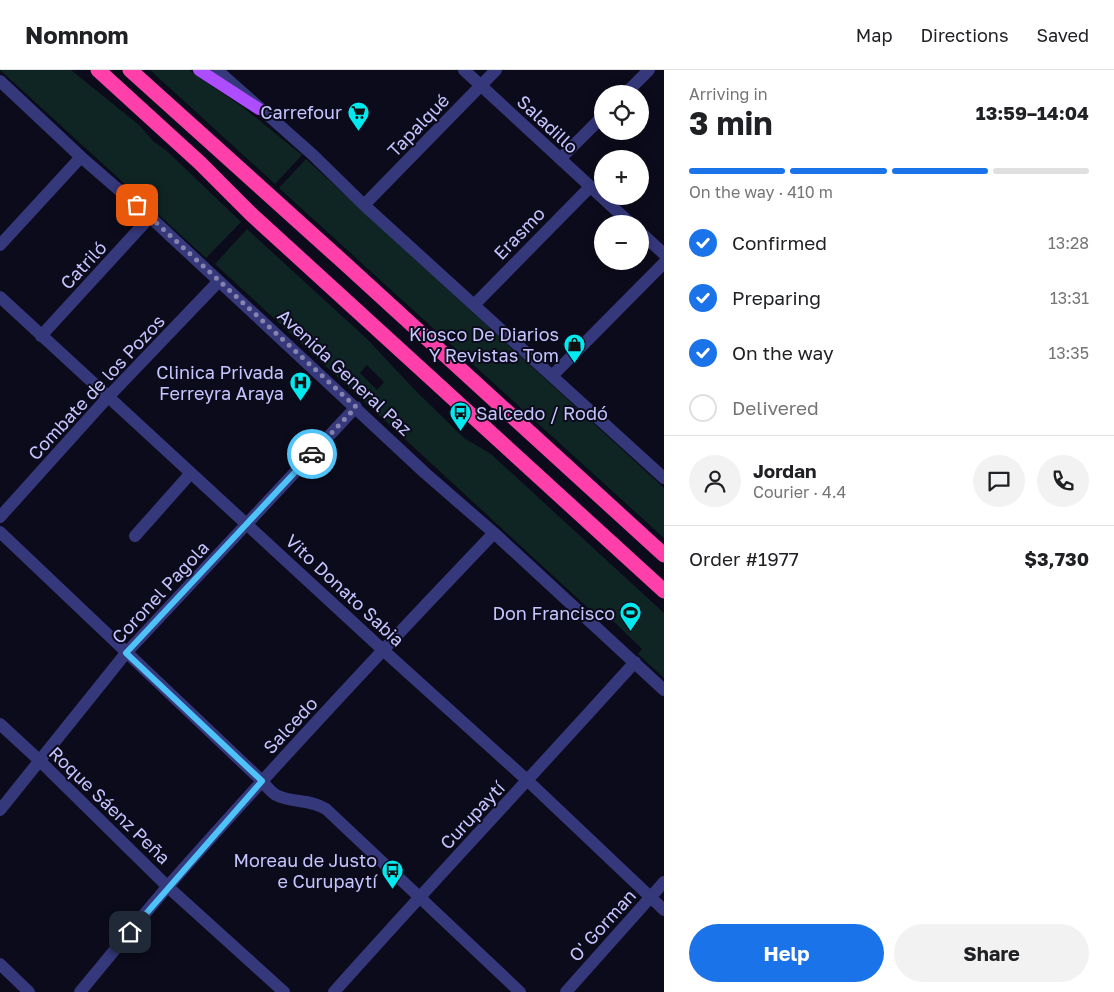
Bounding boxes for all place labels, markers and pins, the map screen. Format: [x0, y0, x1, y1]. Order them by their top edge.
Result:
supermarket icon: Carrefour [346, 100, 370, 131]
place label: Carrefour [260, 101, 342, 123]
pin [116, 184, 158, 226]
place label: Kiosco De Diarios Y Revistas Tom [409, 323, 559, 366]
shop icon: Kiosco De Diarios Y Revistas Tom [563, 332, 587, 363]
place label: Clinica Privada Ferreyra Araya [156, 361, 284, 404]
hospital icon: Clinica Privada Ferreyra Araya [288, 370, 312, 401]
bus stop icon: Salcedo / Rodó [448, 401, 472, 432]
place label: Salcedo / Rodó [476, 402, 608, 424]
sports icon: Don Francisco [619, 601, 643, 632]
place label: Don Francisco [492, 602, 615, 624]
place label: Moreau de Justo e Curupaytí [233, 849, 378, 892]
bus stop icon: Moreau de Justo e Curupaytí [381, 858, 405, 889]
pin [109, 911, 151, 953]

